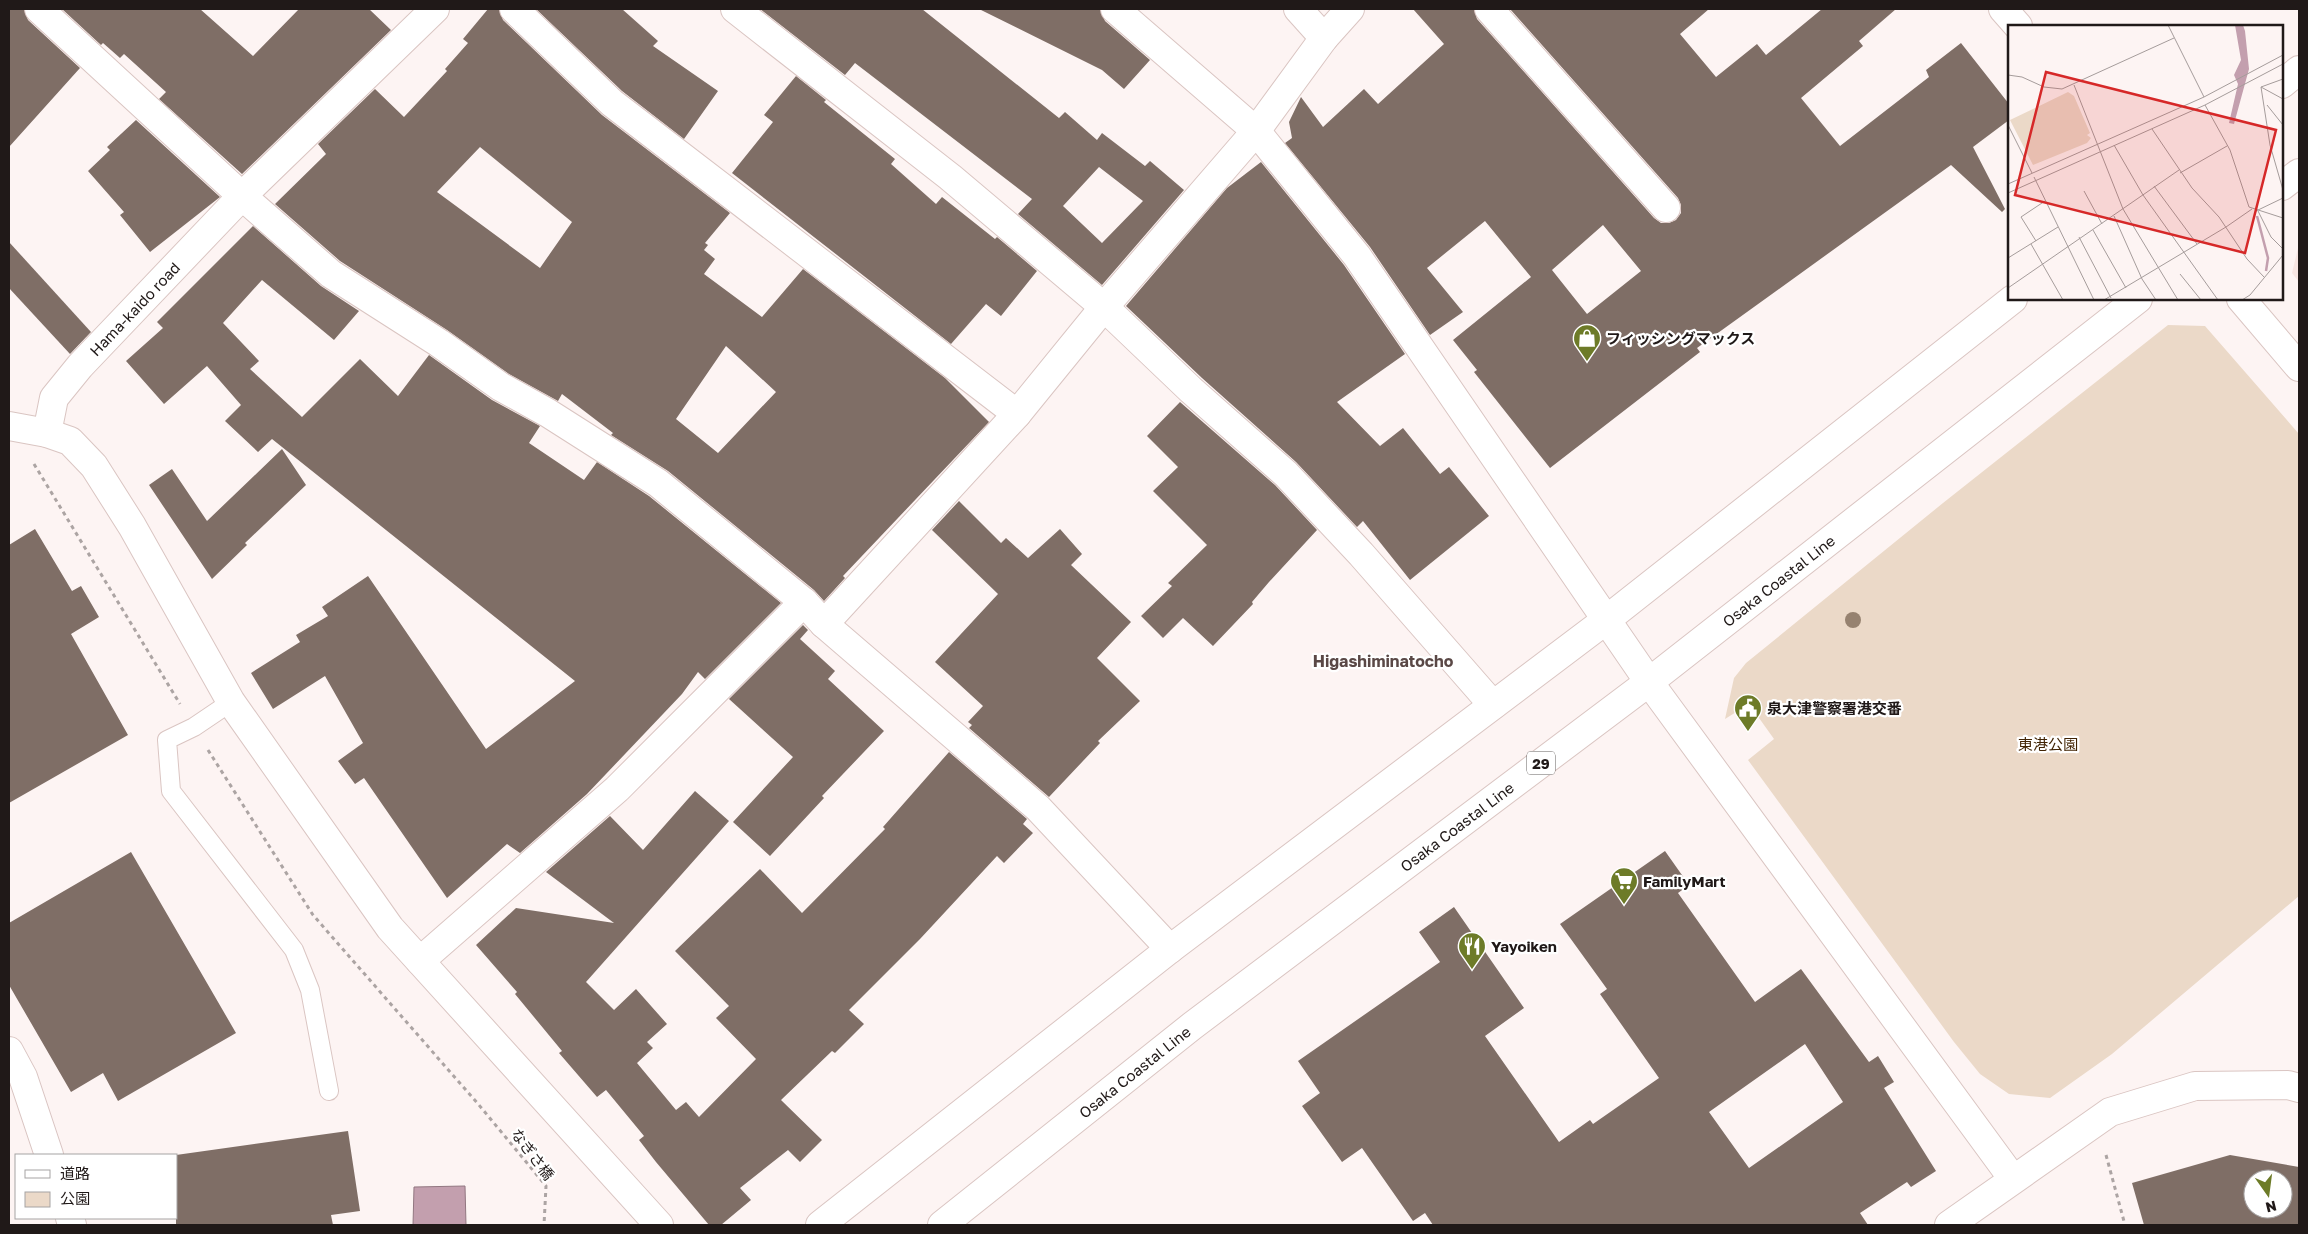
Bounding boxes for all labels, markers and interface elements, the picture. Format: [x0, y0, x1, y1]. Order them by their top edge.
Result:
inset map [2008, 25, 2283, 300]
street label: Hama-kaido road [86, 258, 183, 359]
shop icon: フィッシングマックス [1572, 323, 1602, 362]
place label: フィッシングマックス [1606, 329, 1755, 347]
street label: Osaka Coastal Line [1719, 531, 1838, 630]
district label: Higashiminatocho [1313, 651, 1454, 671]
public building icon: 泉大津警察署港交番 [1733, 693, 1763, 732]
place label: 泉大津警察署港交番 [1767, 699, 1902, 717]
park label: 東港公園 [2018, 735, 2078, 753]
road number: 29 [1527, 751, 1555, 774]
street label: Osaka Coastal Line [1397, 778, 1517, 875]
supermarket icon: FamilyMart [1609, 866, 1639, 905]
place label: FamilyMart [1643, 872, 1725, 890]
restaurant icon: Yayoiken [1457, 931, 1487, 970]
place label: Yayoiken [1491, 937, 1557, 955]
street label: Osaka Coastal Line [1075, 1022, 1194, 1122]
street label: なぎさ橋 [508, 1125, 558, 1183]
legend [15, 1154, 178, 1219]
text: 道路 [60, 1164, 90, 1182]
north arrow [2243, 1169, 2293, 1219]
text: 公園 [60, 1189, 90, 1207]
text: N [2264, 1198, 2278, 1217]

